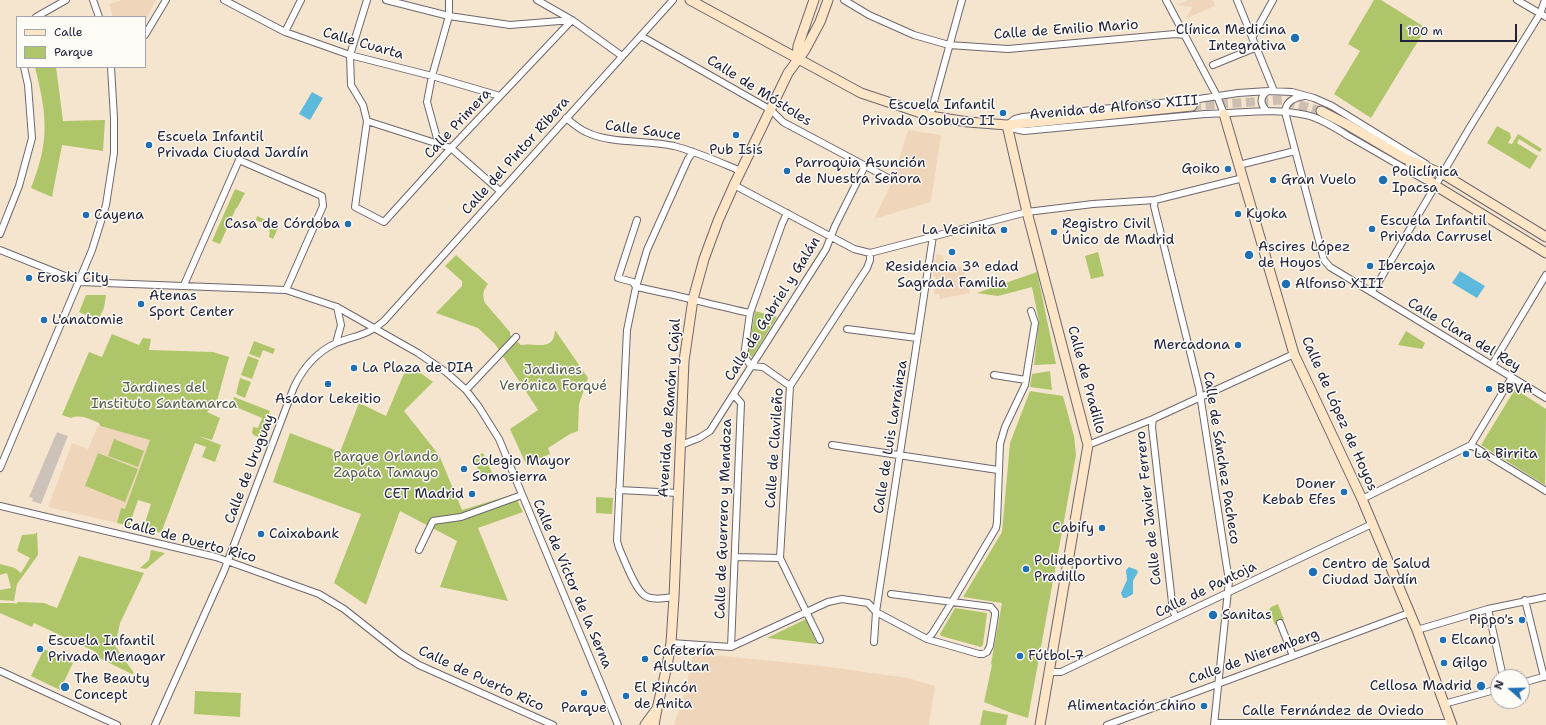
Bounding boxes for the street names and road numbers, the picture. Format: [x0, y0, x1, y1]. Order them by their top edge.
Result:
street label: Calle de Emilio Mario [993, 17, 1139, 43]
street label: Calle Cuarta [321, 24, 405, 64]
street label: Calle de Móstoles [703, 52, 815, 130]
street label: Calle Primera [421, 85, 495, 163]
street label: Avenida de Alfonso XIII [1029, 92, 1199, 124]
street label: Calle del Pintor Ribera [459, 94, 573, 218]
street label: Calle Sauce [604, 117, 682, 145]
street label: Calle de Gabriel y Galán [722, 234, 824, 384]
street label: Calle Clara del Rey [1404, 295, 1524, 375]
street label: Avenida de Ramón y Cajal [655, 318, 685, 498]
street label: Calle de Pradillo [1064, 324, 1108, 436]
street label: Calle de López de Hoyos [1297, 334, 1381, 494]
street label: Calle de Luis Larrainza [871, 359, 911, 515]
street label: Calle de Sánchez Pacheco [1199, 370, 1243, 546]
street label: Calle de Clavileño [762, 387, 788, 509]
street label: Calle de Uruguay [221, 412, 279, 526]
street label: Calle de Guerrero y Mendoza [712, 418, 736, 620]
street label: Calle de Javier Ferrero [1133, 430, 1165, 586]
street label: Calle de Víctor de la Serna [529, 497, 615, 671]
street label: Calle de Puerto Rico [122, 515, 258, 567]
street label: Calle de Pantoja [1153, 558, 1259, 622]
street label: Calle de Nieremberg [1186, 626, 1322, 688]
street label: Calle de Puerto Rico [416, 643, 546, 715]
street label: Calle Fernández de Oviedo [1242, 703, 1424, 719]

